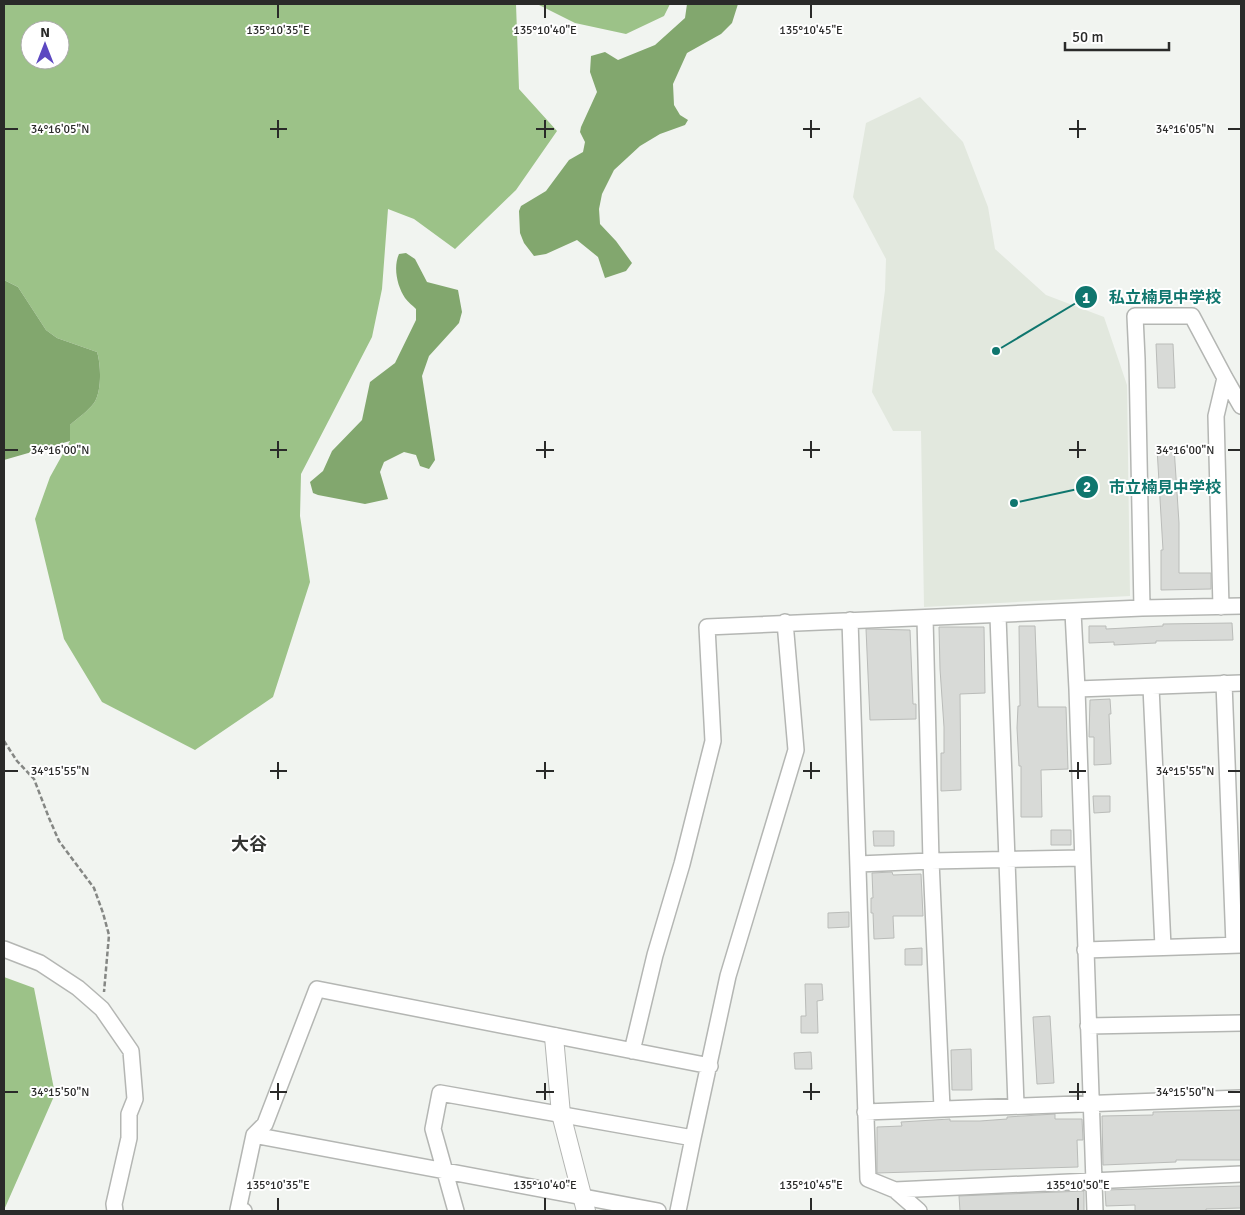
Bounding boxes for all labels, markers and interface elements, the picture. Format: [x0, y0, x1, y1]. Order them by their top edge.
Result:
north arrow [20, 20, 70, 70]
scale bar [1065, 20, 1169, 52]
text: 135°10'35"E [246, 23, 310, 38]
text: 135°10'40"E [513, 23, 577, 38]
text: 135°10'45"E [779, 23, 843, 38]
text: N [40, 24, 50, 41]
text: 50 m [1072, 28, 1103, 46]
text: 34°16'05"N [31, 122, 89, 137]
text: 34°16'05"N [1156, 122, 1214, 137]
callout: 私立楠見中学校 [1074, 282, 1231, 313]
text: 私立楠見中学校 [1109, 288, 1221, 308]
text: 1 [1082, 289, 1090, 307]
text: 34°16'00"N [31, 443, 89, 458]
text: 34°16'00"N [1156, 443, 1214, 458]
callout: 市立楠見中学校 [1074, 471, 1231, 502]
text: 2 [1083, 478, 1091, 496]
text: 市立楠見中学校 [1109, 478, 1221, 498]
text: 34°15'55"N [31, 764, 89, 779]
text: 34°15'55"N [1156, 764, 1214, 779]
district label: 大谷 [231, 833, 267, 855]
text: 34°15'50"N [31, 1085, 89, 1100]
text: 34°15'50"N [1156, 1085, 1214, 1100]
text: 135°10'35"E [246, 1178, 310, 1193]
text: 135°10'40"E [513, 1178, 577, 1193]
text: 135°10'45"E [779, 1178, 843, 1193]
text: 135°10'50"E [1046, 1178, 1110, 1193]

